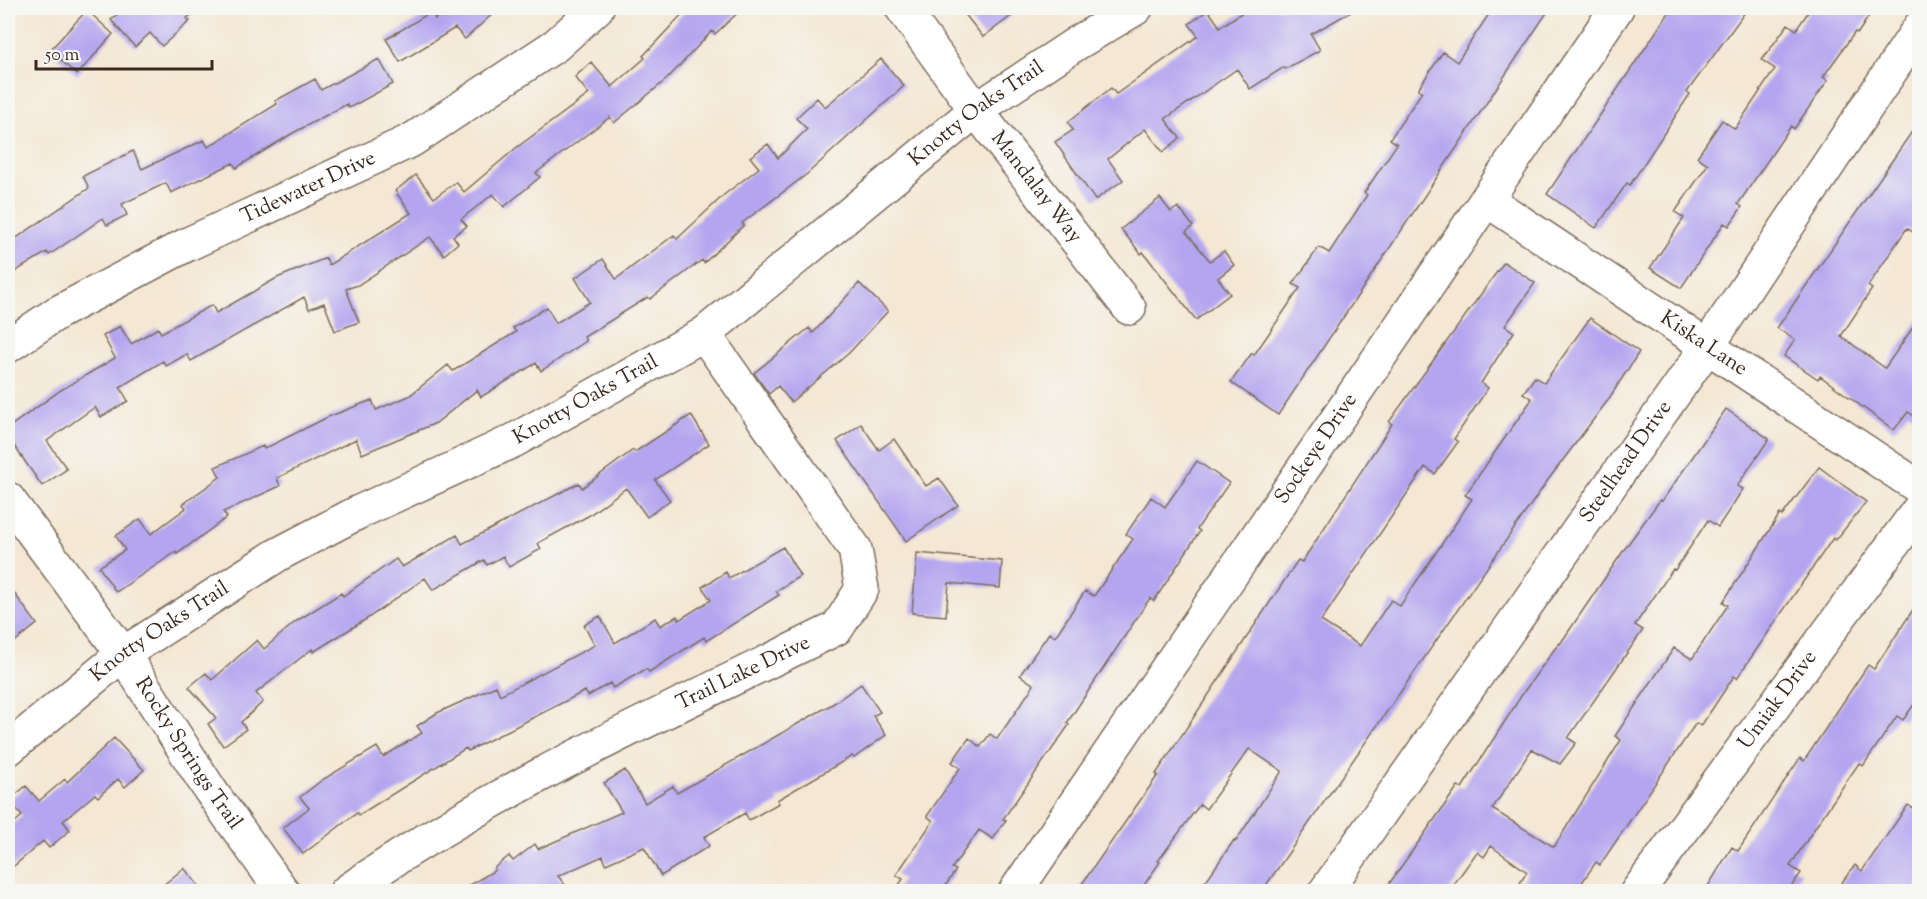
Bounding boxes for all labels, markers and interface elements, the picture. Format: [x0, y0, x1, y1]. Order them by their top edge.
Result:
scale bar [36, 33, 212, 71]
text: 50 m [44, 43, 80, 69]
street label: Knotty Oaks Trail [903, 54, 1051, 174]
street label: Mandalay Way [983, 125, 1089, 251]
street label: Tidewater Drive [236, 144, 381, 232]
street label: Kiska Lane [1654, 304, 1753, 384]
street label: Knotty Oaks Trail [508, 347, 664, 453]
street label: Sockeye Drive [1268, 387, 1365, 511]
street label: Steelhead Drive [1573, 395, 1680, 529]
street label: Knotty Oaks Trail [84, 574, 236, 690]
street label: Trail Lake Drive [672, 628, 815, 719]
street label: Umiak Drive [1732, 645, 1825, 756]
street label: Rocky Springs Trail [127, 672, 249, 836]

